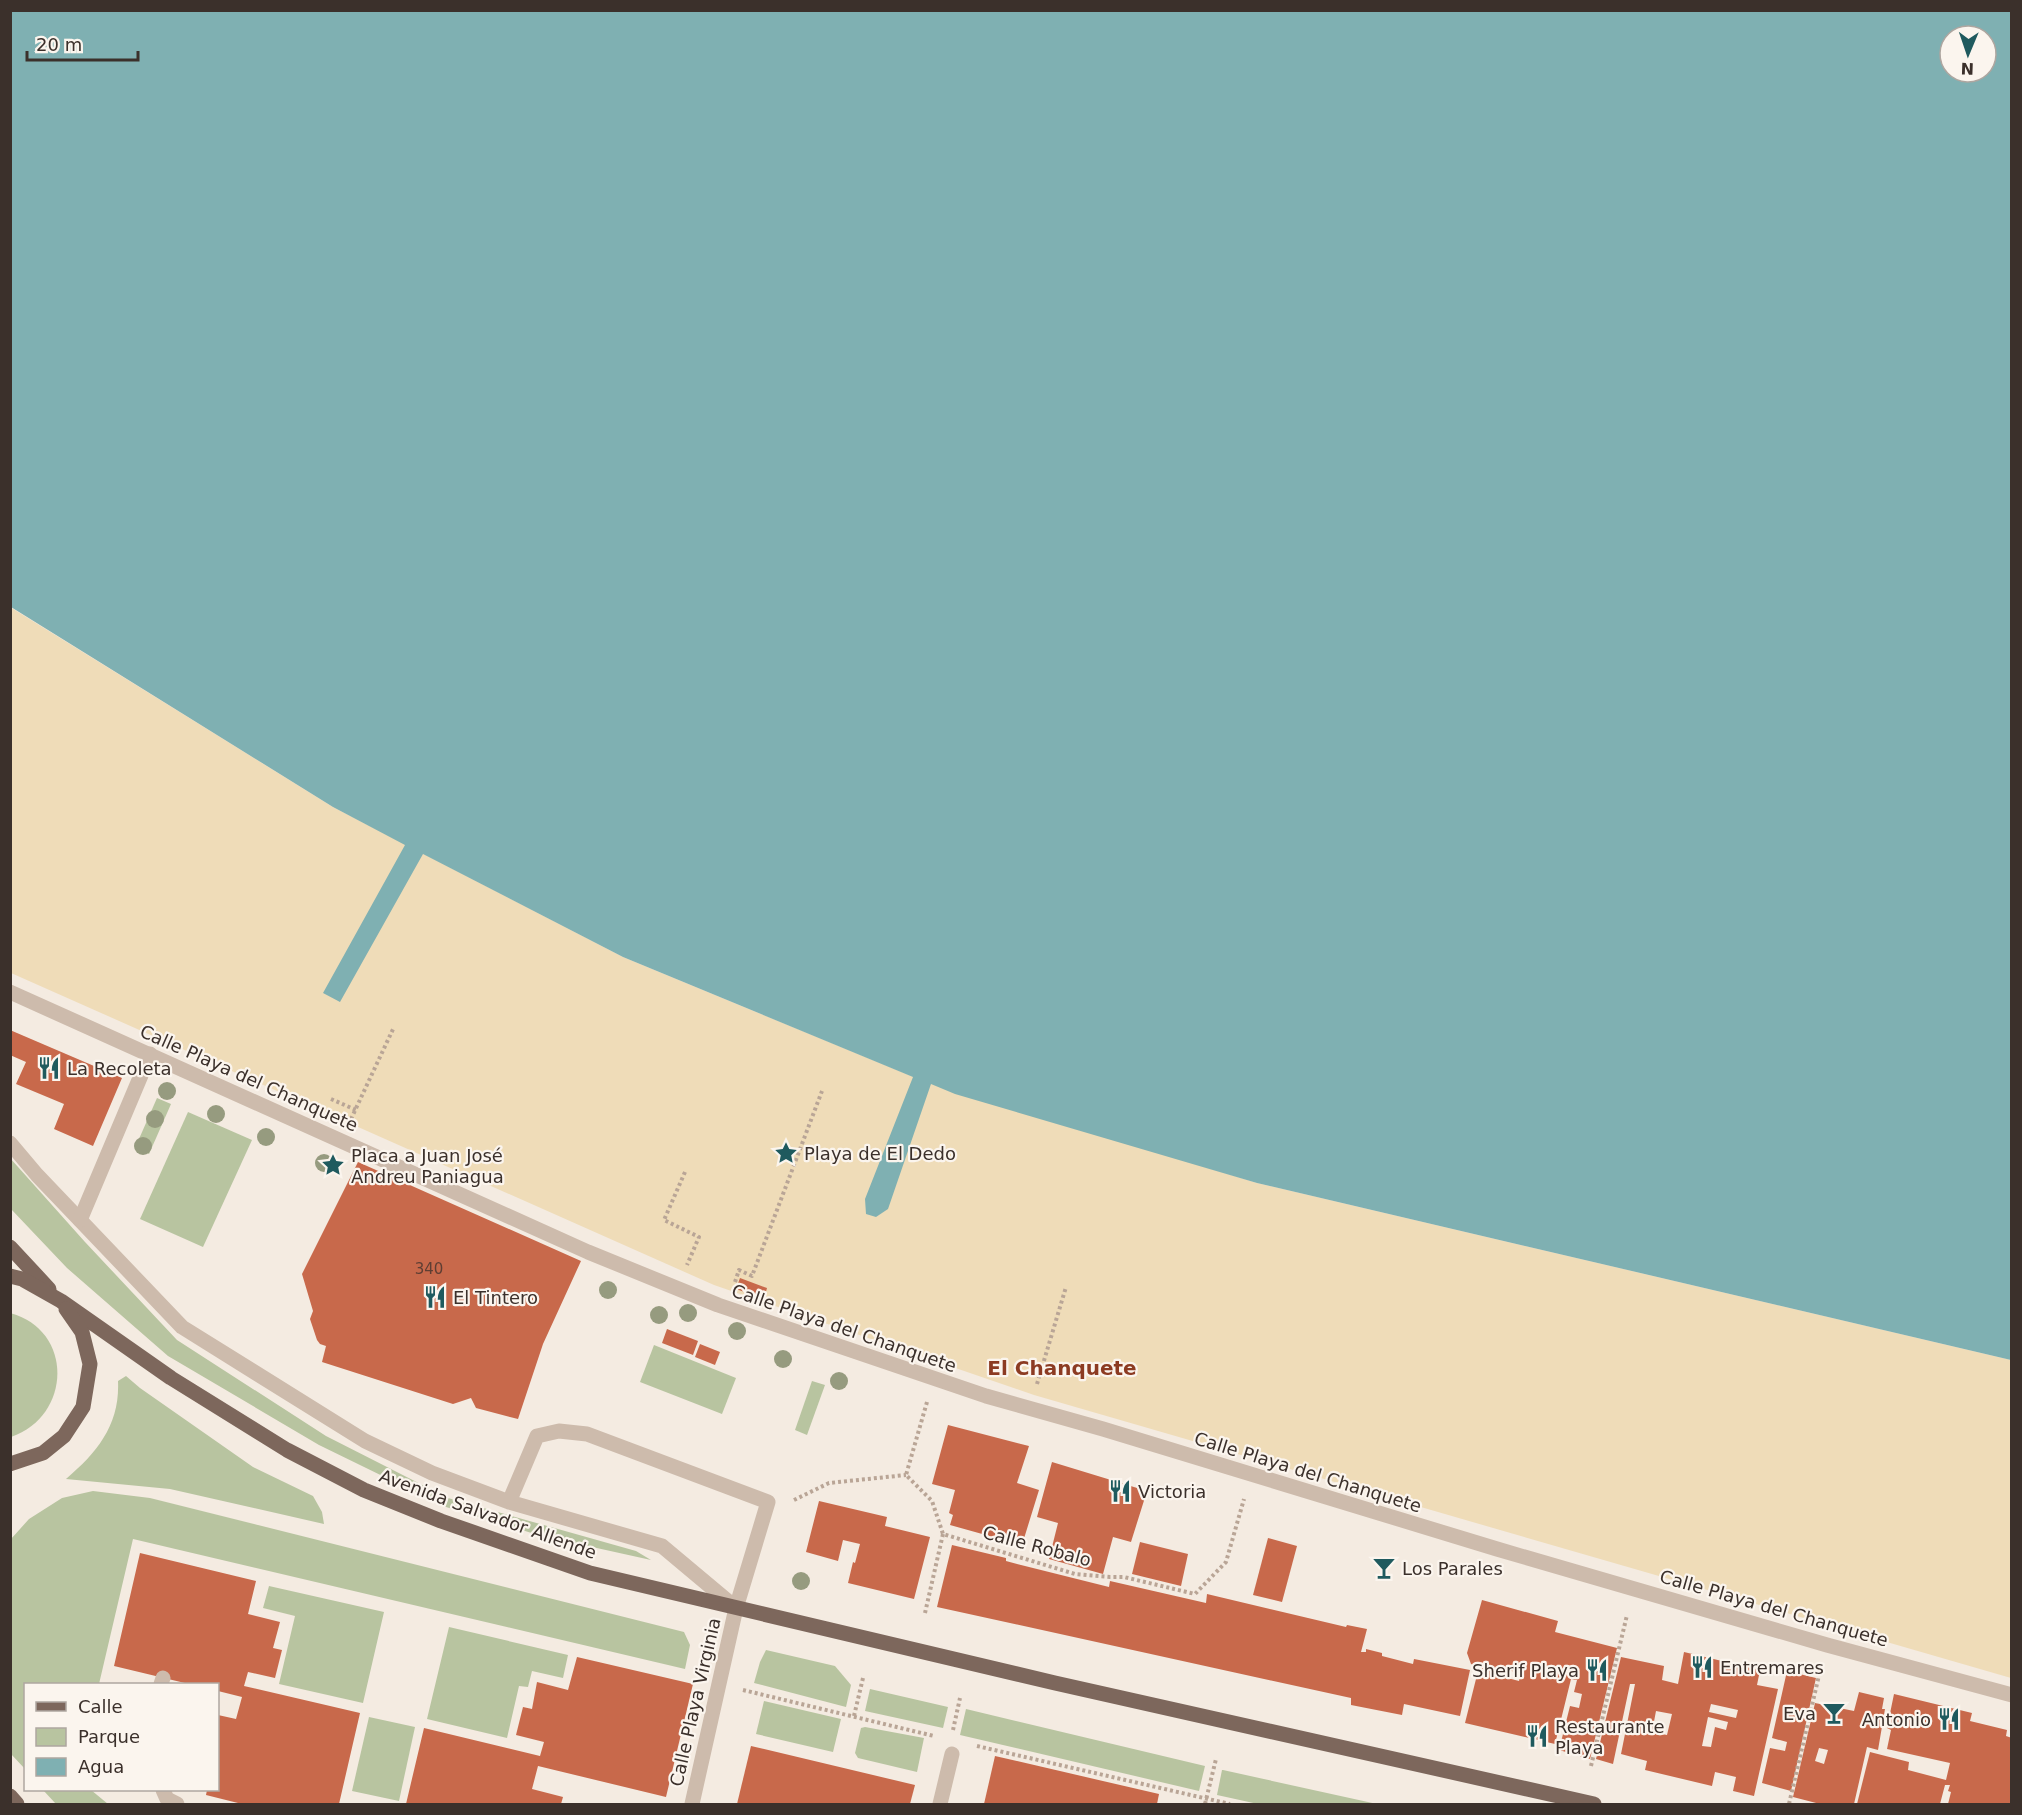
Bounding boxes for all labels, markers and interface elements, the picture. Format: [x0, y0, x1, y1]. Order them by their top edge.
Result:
scale bar [27, 24, 138, 62]
north arrow [1938, 24, 1998, 84]
text: 20 m [36, 34, 82, 55]
text: N [1960, 59, 1975, 78]
street label: Calle Playa del Chanquete [137, 1020, 361, 1136]
restaurant icon: La Recoleta [36, 1055, 62, 1081]
place label: La Recoleta [67, 1058, 172, 1079]
place icon: Playa de El Dedo [773, 1140, 799, 1166]
place label: Playa de El Dedo [804, 1143, 956, 1164]
place label: Placa a Juan José Andreu Paniagua [351, 1145, 504, 1187]
place icon: Placa a Juan José Andreu Paniagua [320, 1152, 346, 1178]
house number: 340 [415, 1260, 443, 1278]
street label: Calle Playa del Chanquete [729, 1280, 959, 1376]
restaurant icon: El Tintero [422, 1284, 448, 1310]
place label: El Tintero [453, 1287, 538, 1308]
district label: El Chanquete [987, 1356, 1137, 1380]
street label: Calle Playa del Chanquete [1192, 1427, 1424, 1517]
street label: Avenida Salvador Allende [377, 1465, 599, 1563]
restaurant icon: Victoria [1107, 1478, 1133, 1504]
place label: Victoria [1138, 1481, 1206, 1502]
street label: Calle Robalo [980, 1521, 1094, 1571]
bar icon: Los Parales [1371, 1555, 1397, 1581]
place label: Los Parales [1402, 1558, 1503, 1579]
street label: Calle Playa del Chanquete [1657, 1565, 1891, 1651]
street label: Calle Playa Virginia [665, 1616, 725, 1788]
restaurant icon: Entremares [1689, 1654, 1715, 1680]
restaurant icon: Sherif Playa [1584, 1657, 1610, 1683]
place label: Entremares [1720, 1657, 1824, 1678]
place label: Sherif Playa [1472, 1660, 1579, 1681]
legend [24, 1683, 219, 1791]
text: Calle [78, 1696, 123, 1717]
bar icon: Eva [1821, 1700, 1847, 1726]
place label: Eva [1783, 1703, 1816, 1724]
restaurant icon: Antonio [1936, 1706, 1962, 1732]
place label: Antonio [1862, 1709, 1931, 1730]
place label: Restaurante Playa [1555, 1716, 1665, 1758]
restaurant icon: Restaurante Playa [1524, 1723, 1550, 1749]
text: Parque [78, 1726, 140, 1747]
text: Agua [78, 1756, 124, 1777]

